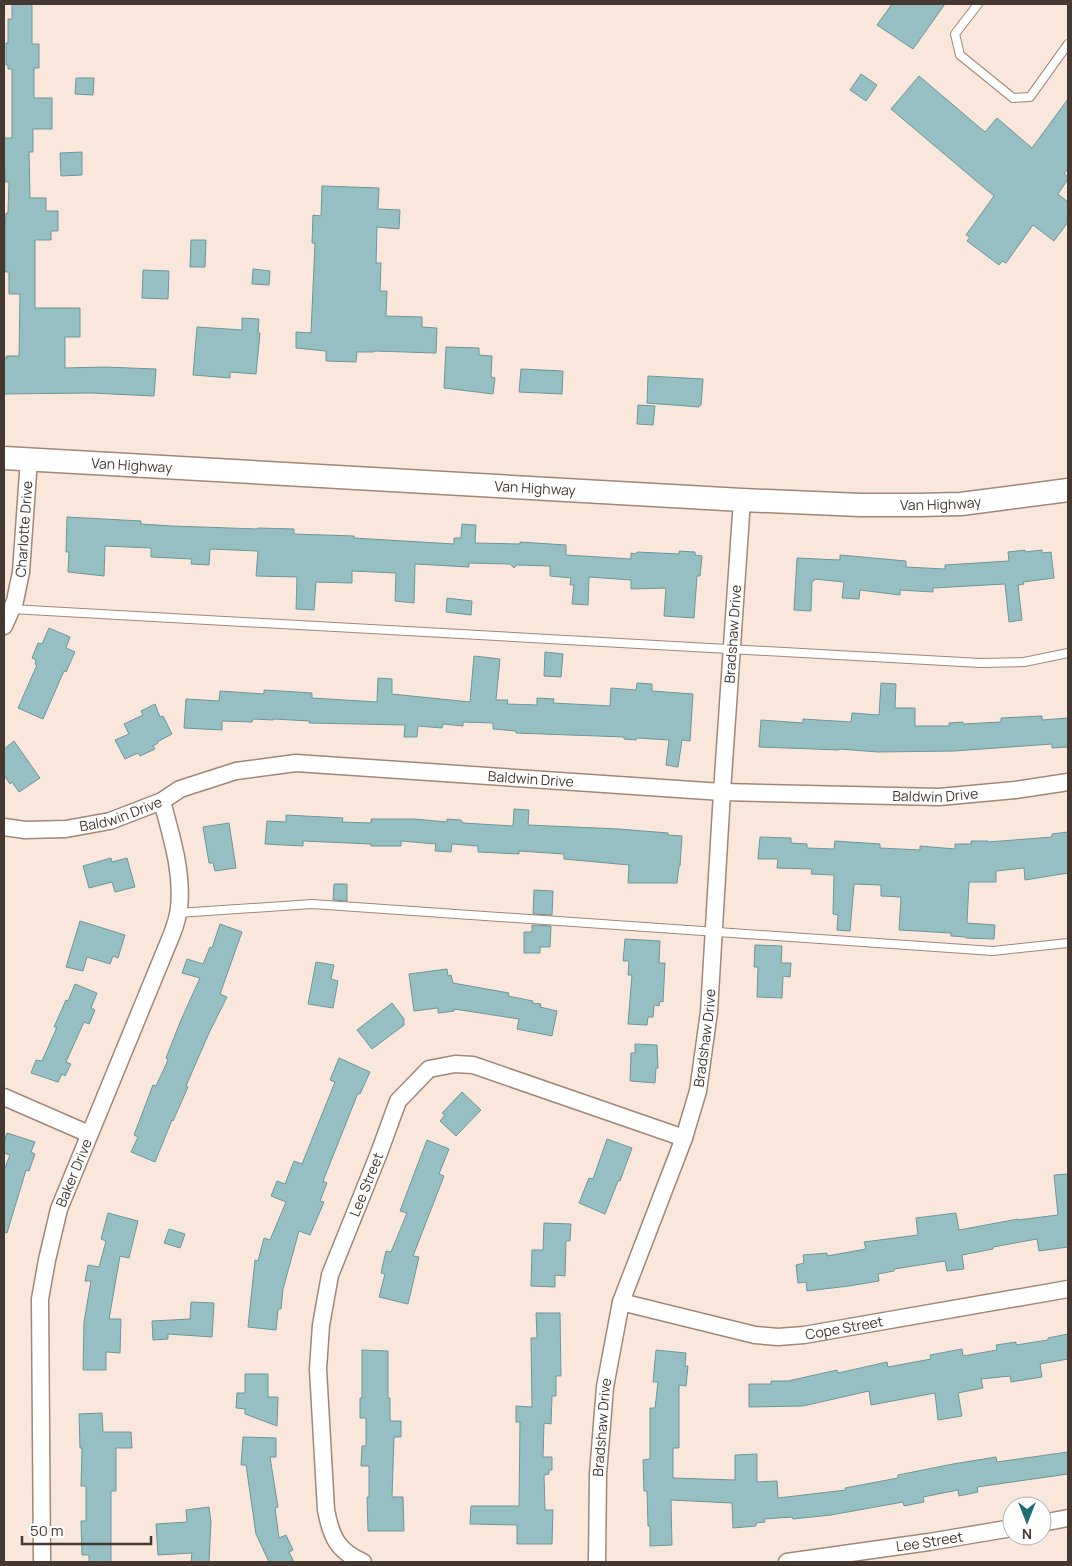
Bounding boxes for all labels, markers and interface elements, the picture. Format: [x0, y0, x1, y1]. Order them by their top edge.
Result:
street label: Van Highway [91, 453, 174, 477]
street label: Van Highway [494, 476, 577, 500]
street label: Charlotte Drive [10, 480, 36, 579]
street label: Van Highway [900, 491, 983, 514]
street label: Bradshaw Drive [719, 584, 745, 684]
street label: Baldwin Drive [487, 766, 574, 791]
street label: Baldwin Drive [892, 783, 979, 806]
street label: Baldwin Drive [78, 792, 165, 835]
street label: Bradshaw Drive [689, 988, 719, 1088]
street label: Baker Drive [51, 1136, 96, 1210]
street label: Lee Street [344, 1149, 387, 1219]
street label: Cope Street [804, 1311, 885, 1344]
street label: Bradshaw Drive [588, 1376, 616, 1477]
north arrow [1002, 1496, 1052, 1546]
scale bar [22, 1514, 151, 1546]
text: 50 m [30, 1520, 64, 1541]
text: N [1022, 1525, 1032, 1544]
street label: Lee Street [895, 1526, 965, 1556]

